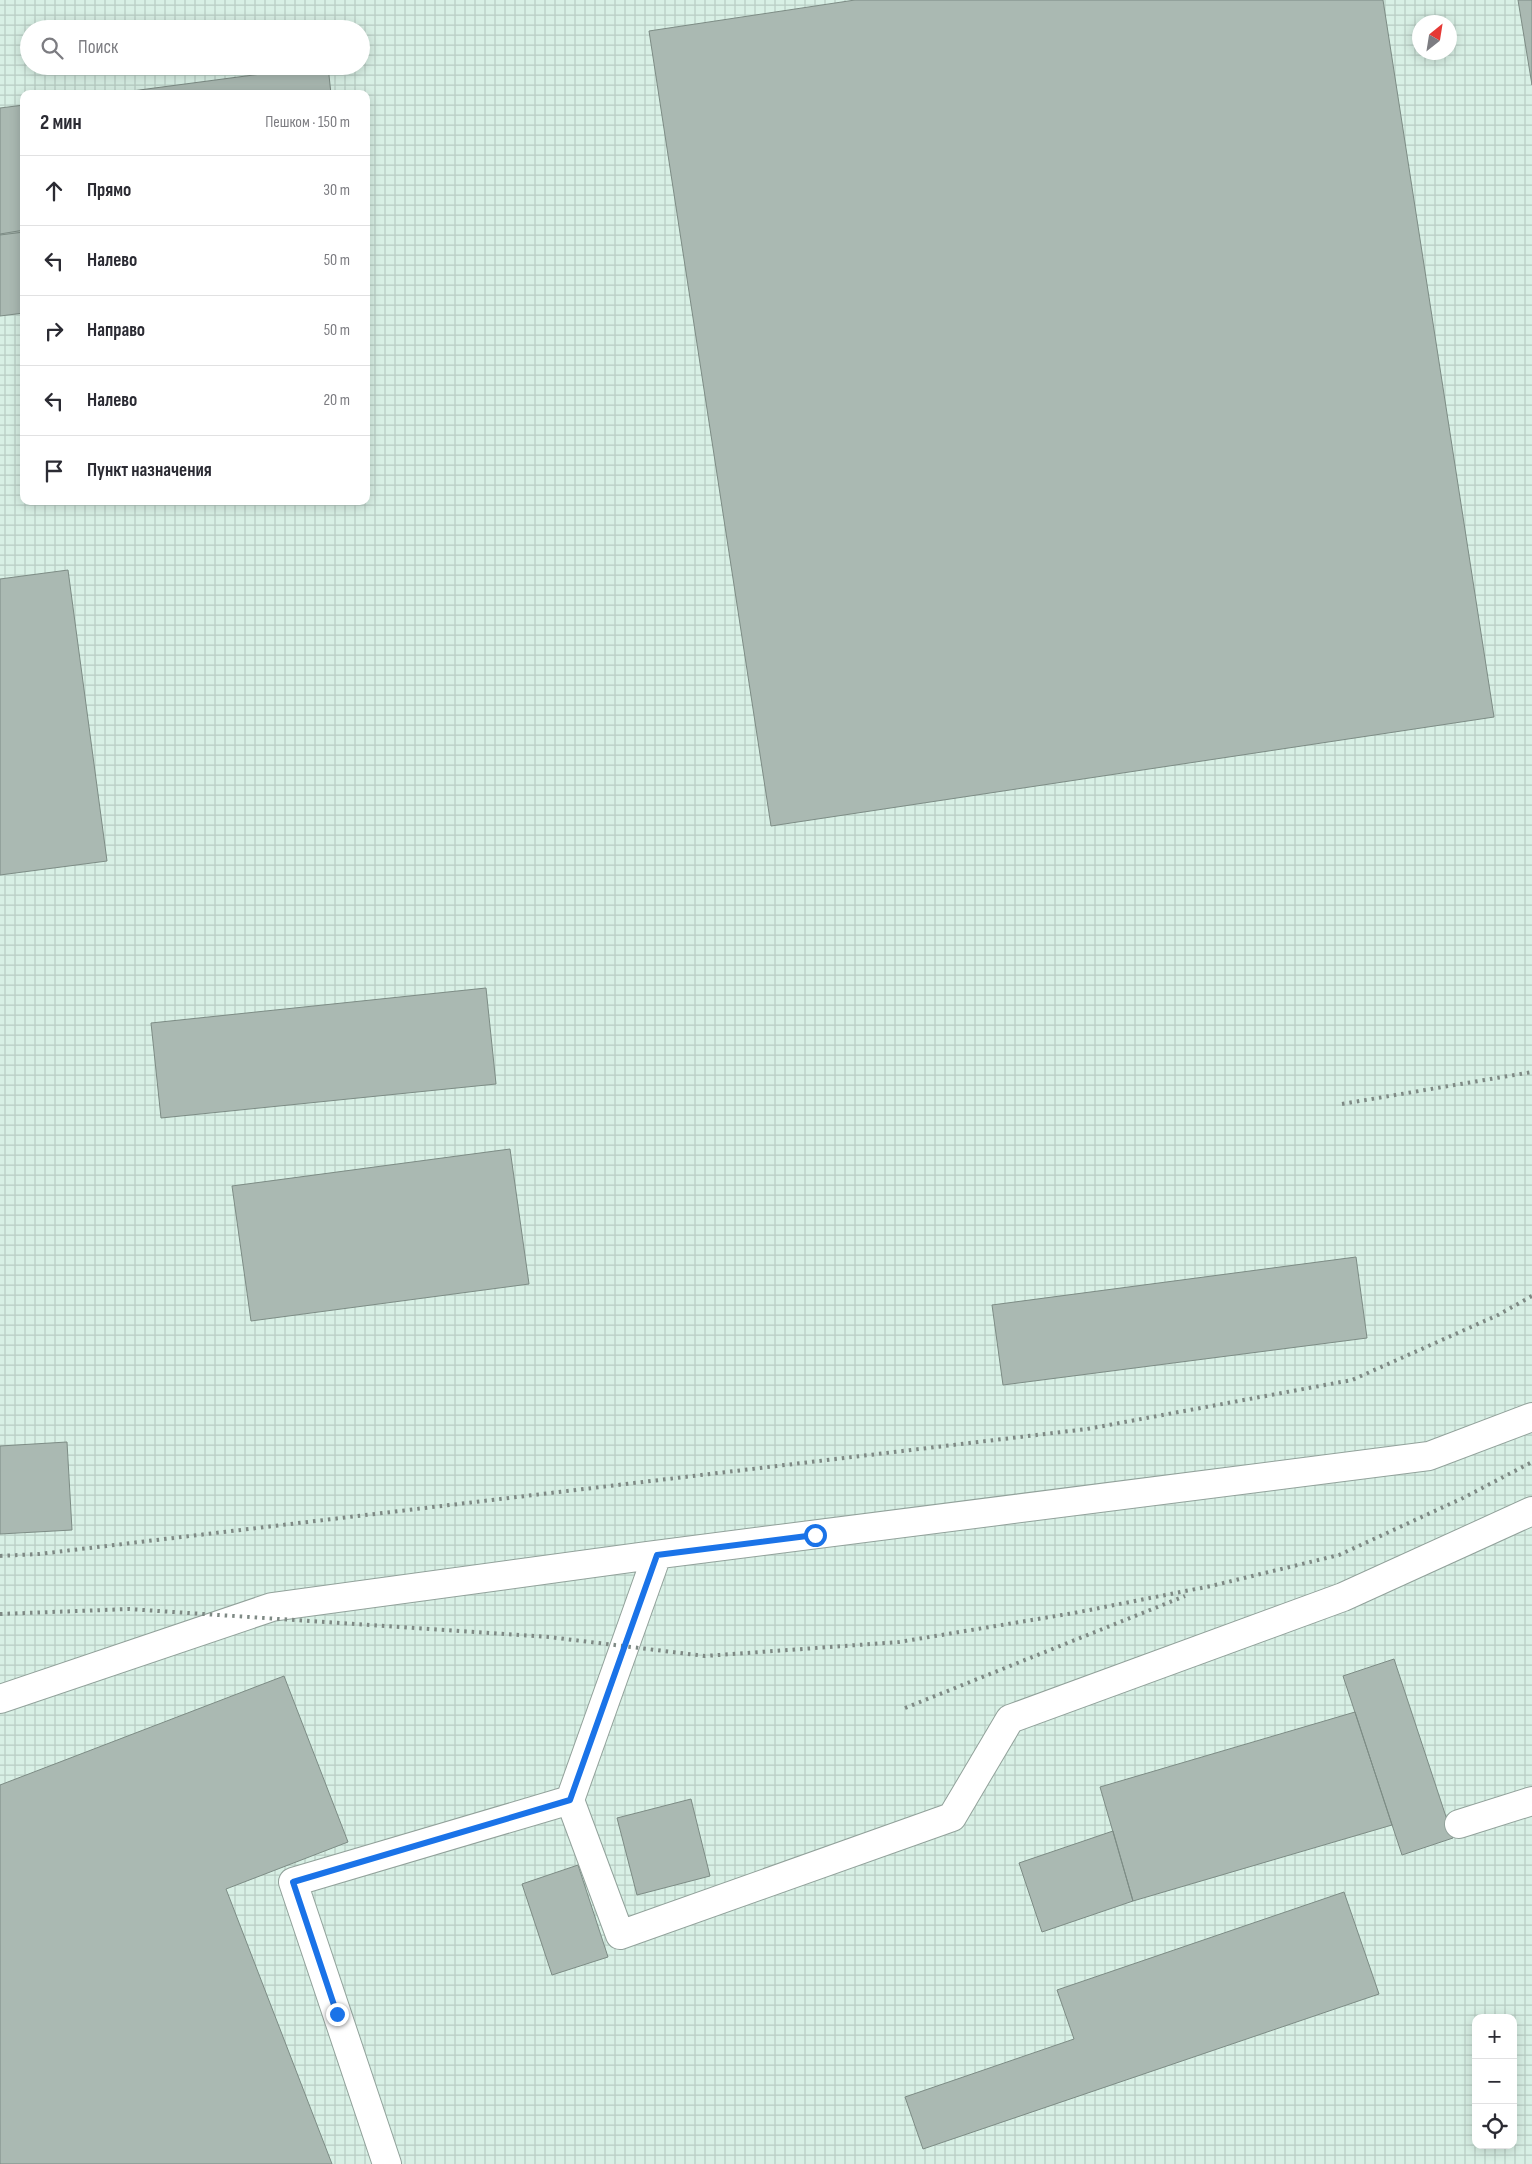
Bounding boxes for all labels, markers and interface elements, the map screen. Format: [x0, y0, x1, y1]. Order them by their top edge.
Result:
north arrow [1412, 15, 1457, 60]
search box [20, 20, 370, 75]
icon: search [38, 34, 66, 62]
text: Поиск [78, 36, 118, 59]
text: 2 мин [40, 110, 82, 135]
text: Пешком · 150 m [265, 113, 350, 132]
icon: ahead [40, 177, 68, 205]
text: Прямо [87, 179, 131, 202]
text: 30 m [323, 181, 350, 200]
icon: left [40, 247, 68, 275]
text: Налево [87, 249, 137, 272]
text: 50 m [324, 251, 350, 270]
icon: right [40, 317, 68, 345]
text: Направо [87, 319, 145, 342]
text: 50 m [324, 321, 350, 340]
icon: left [40, 387, 68, 415]
text: Налево [87, 389, 137, 412]
text: 20 m [323, 391, 350, 410]
icon: arrive [40, 457, 68, 485]
text: Пункт назначения [87, 459, 212, 482]
route start [804, 1524, 827, 1547]
route end [326, 2003, 349, 2026]
map controls [1472, 2014, 1517, 2149]
button: + [1472, 2014, 1517, 2059]
button: − [1472, 2059, 1517, 2104]
button: locate [1472, 2104, 1517, 2149]

